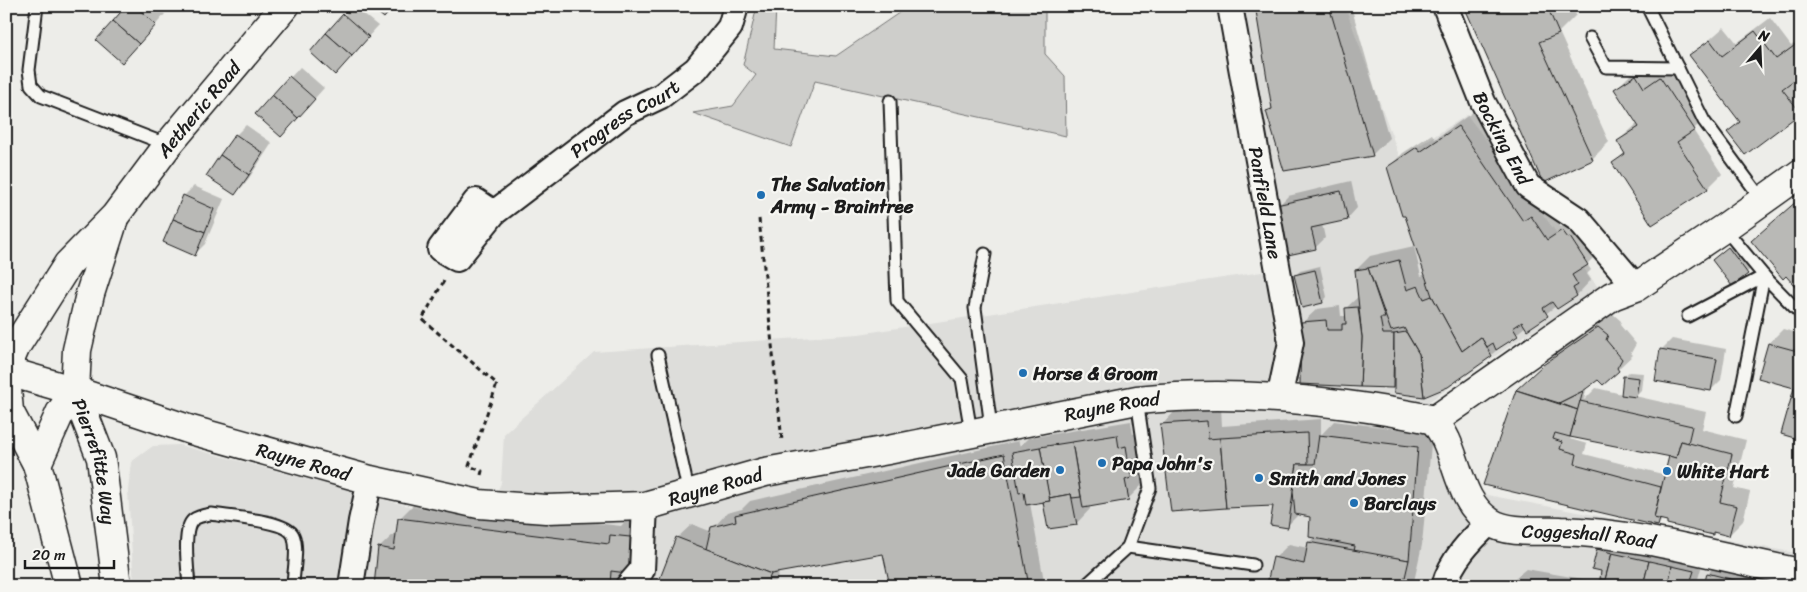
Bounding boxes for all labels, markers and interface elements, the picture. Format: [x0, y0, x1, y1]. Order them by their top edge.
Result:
north arrow [1734, 22, 1784, 72]
text: N [1754, 22, 1773, 50]
street label: Aetheric Road [147, 53, 250, 166]
street label: Progress Court [563, 71, 687, 167]
street label: Bocking End [1463, 86, 1541, 193]
street label: Panfield Lane [1239, 144, 1292, 262]
place label: The Salvation Army - Braintree [770, 168, 914, 223]
marker: The Salvation Army - Braintree [755, 189, 767, 201]
place label: Horse & Groom [1032, 357, 1158, 390]
marker: Horse & Groom [1017, 367, 1029, 379]
street label: Rayne Road [1061, 382, 1163, 431]
street label: Pierrefitte Way [62, 394, 125, 527]
street label: Rayne Road [252, 433, 356, 491]
place label: Papa John's [1112, 447, 1213, 480]
place label: Jade Garden [947, 454, 1051, 487]
place label: White Hart [1677, 455, 1770, 488]
street label: Rayne Road [665, 457, 768, 516]
marker: Papa John's [1096, 457, 1108, 469]
place label: Smith and Jones [1268, 462, 1407, 495]
marker: Jade Garden [1054, 464, 1066, 476]
marker: White Hart [1661, 465, 1673, 477]
marker: Smith and Jones [1253, 472, 1265, 484]
place label: Barclays [1364, 487, 1438, 520]
marker: Barclays [1348, 497, 1360, 509]
street label: Coggeshall Road [1521, 515, 1660, 559]
scale bar [25, 537, 114, 569]
text: 20 m [32, 542, 66, 568]

